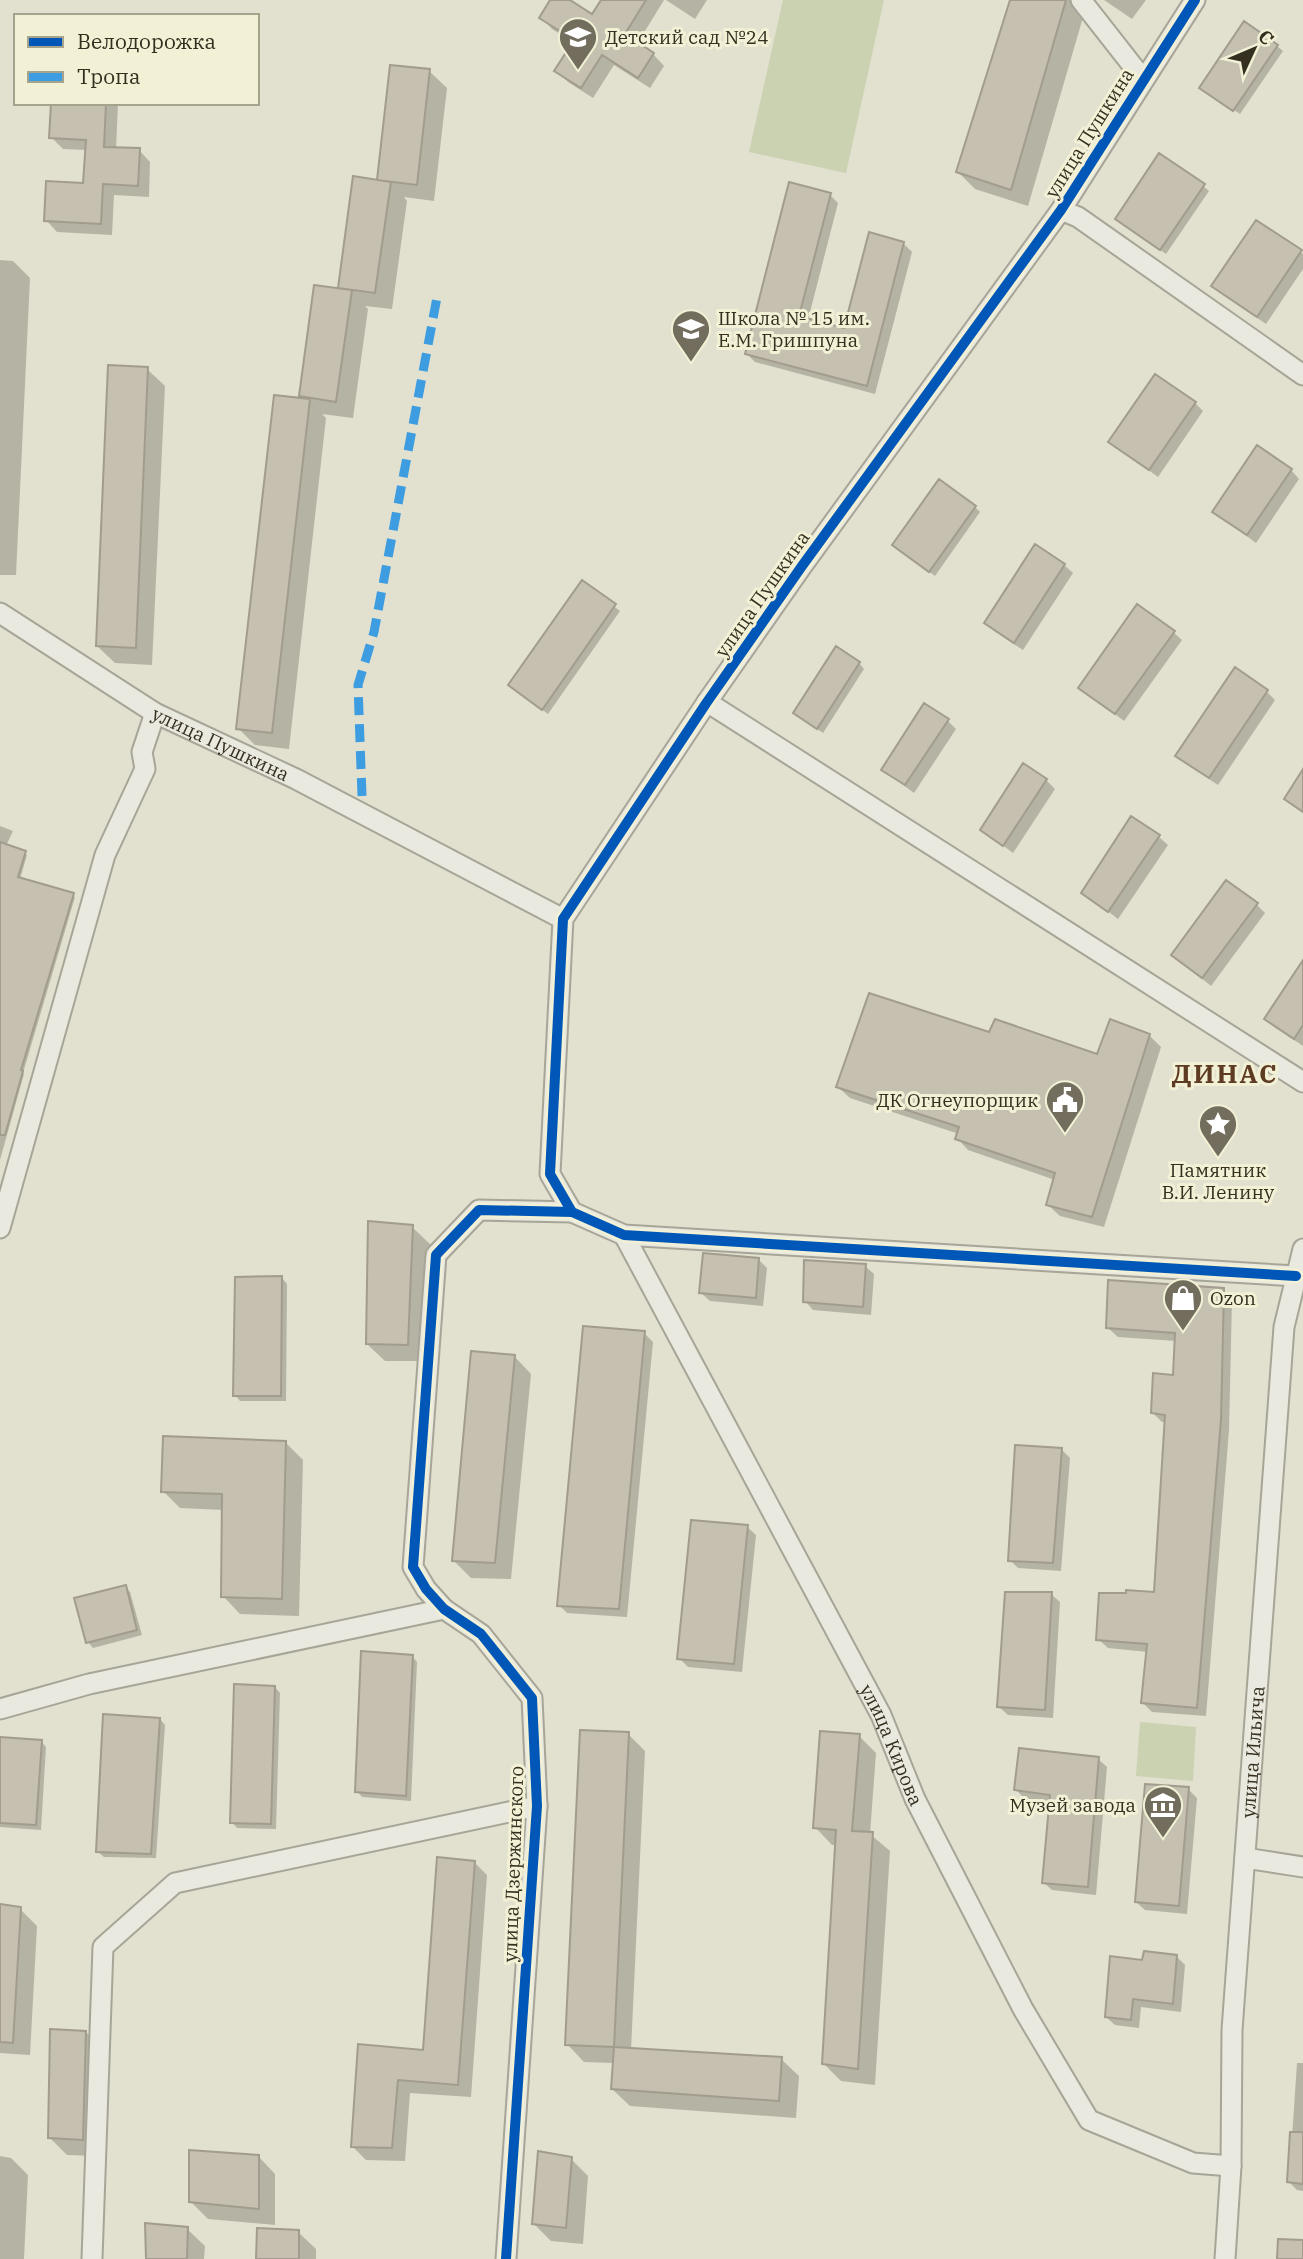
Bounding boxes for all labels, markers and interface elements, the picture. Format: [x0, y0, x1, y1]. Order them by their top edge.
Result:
legend [14, 14, 259, 105]
north arrow [1219, 14, 1289, 84]
school or university icon: Детский сад №24 [557, 16, 599, 71]
text: С [1253, 24, 1279, 50]
place label: Детский сад №24 [605, 25, 769, 49]
text: Велодорожка [77, 27, 216, 55]
text: Тропа [77, 62, 140, 90]
street label: улица Пушкина [1039, 64, 1139, 202]
place label: Школа № 15 им. Е.М. Гришпуна [718, 306, 870, 352]
school or university icon: Школа № 15 им. Е.М. Гришпуна [670, 308, 712, 363]
street label: улица Пушкина [709, 526, 815, 662]
street label: улица Пушкина [148, 701, 293, 786]
district label: ДИНАС [1172, 1056, 1278, 1090]
public building icon: ДК Огнеупорщик [1044, 1079, 1086, 1134]
place label: ДК Огнеупорщик [876, 1088, 1038, 1112]
place icon: Памятник В.И. Ленину [1197, 1103, 1239, 1158]
place label: Памятник В.И. Ленину [1162, 1158, 1275, 1204]
shop icon: Ozon [1162, 1277, 1204, 1332]
place label: Ozon [1210, 1286, 1256, 1310]
street label: улица Кирова [855, 1680, 928, 1810]
street label: улица Ильича [1236, 1685, 1269, 1819]
street label: улица Дзержинского [498, 1765, 528, 1963]
museum icon: Музей завода [1142, 1784, 1184, 1839]
place label: Музей завода [1010, 1793, 1136, 1817]

